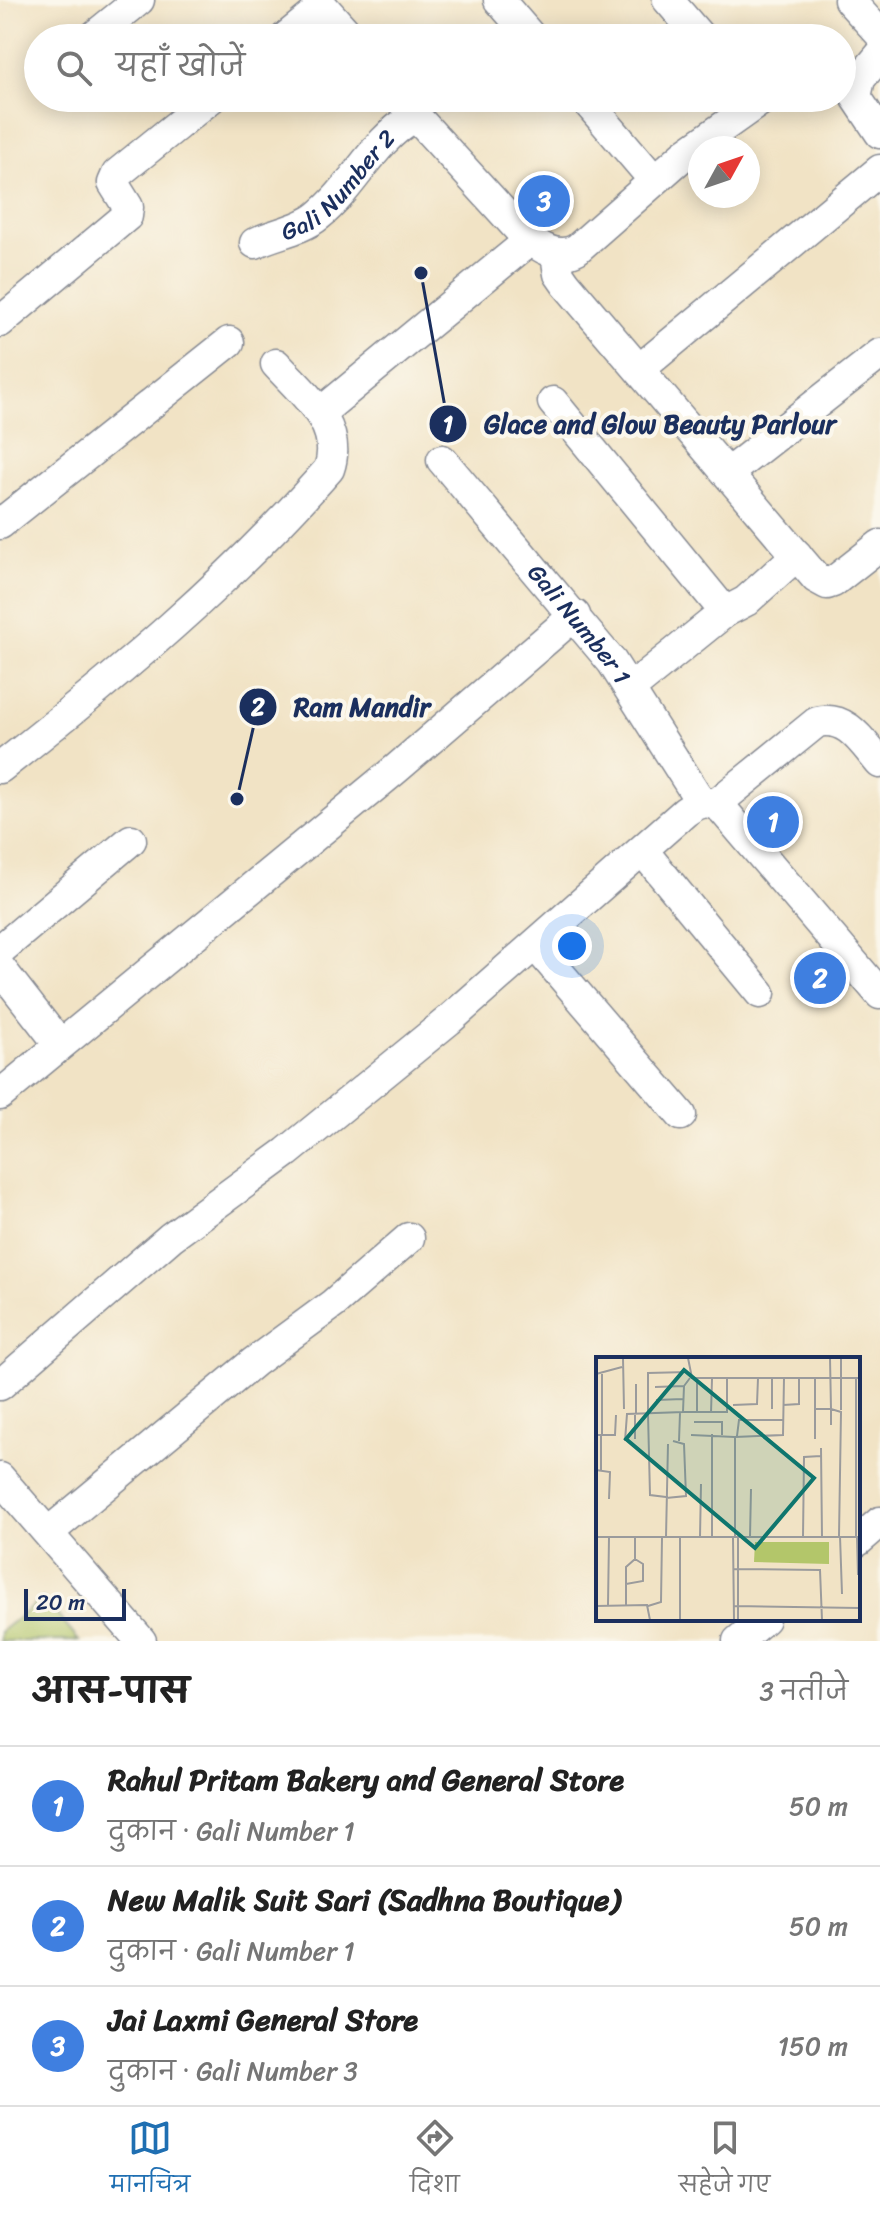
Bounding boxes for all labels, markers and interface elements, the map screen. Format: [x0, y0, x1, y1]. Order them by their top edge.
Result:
search box [24, 24, 856, 112]
text: यहाँ खोजें [116, 39, 245, 93]
icon: search [52, 46, 96, 90]
street label: Gali Number 2 [275, 119, 406, 253]
north arrow [688, 136, 760, 208]
pin: 3 [518, 171, 570, 231]
callout: Glace and Glow Beauty Parlour [428, 399, 852, 449]
text: Glace and Glow Beauty Parlour [484, 401, 838, 447]
text: 1 [443, 404, 453, 446]
street label: Gali Number 1 [517, 554, 642, 693]
callout: Ram Mandir [238, 682, 446, 732]
text: Ram Mandir [293, 684, 433, 730]
text: 2 [250, 686, 265, 728]
pin: 1 [747, 792, 799, 852]
your location [552, 926, 592, 966]
pin: 2 [794, 948, 846, 1008]
inset map [596, 1357, 860, 1621]
text: 20 m [36, 1583, 85, 1622]
scale bar [24, 1585, 126, 1621]
text: आस-पास [32, 1661, 190, 1721]
text: 3 नतीजे [760, 1668, 848, 1714]
text: Rahul Pritam Bakery and General Store [108, 1753, 624, 1807]
text: 1 [52, 1783, 64, 1829]
text: 50 m [789, 1783, 848, 1829]
text: दुकान · Gali Number 1 [108, 1808, 355, 1854]
text: New Malik Suit Sari (Sadhna Boutique) [108, 1873, 620, 1927]
text: 2 [50, 1903, 66, 1949]
text: 50 m [789, 1903, 848, 1949]
text: दुकान · Gali Number 1 [108, 1928, 355, 1974]
text: Jai Laxmi General Store [108, 1993, 418, 2047]
text: 3 [51, 2023, 65, 2069]
text: 150 m [778, 2023, 848, 2069]
text: दुकान · Gali Number 3 [108, 2048, 358, 2094]
tab: मानचित्र [110, 2116, 190, 2209]
tab: दिशा [410, 2116, 460, 2209]
tab: सहेजे गए [679, 2116, 770, 2209]

